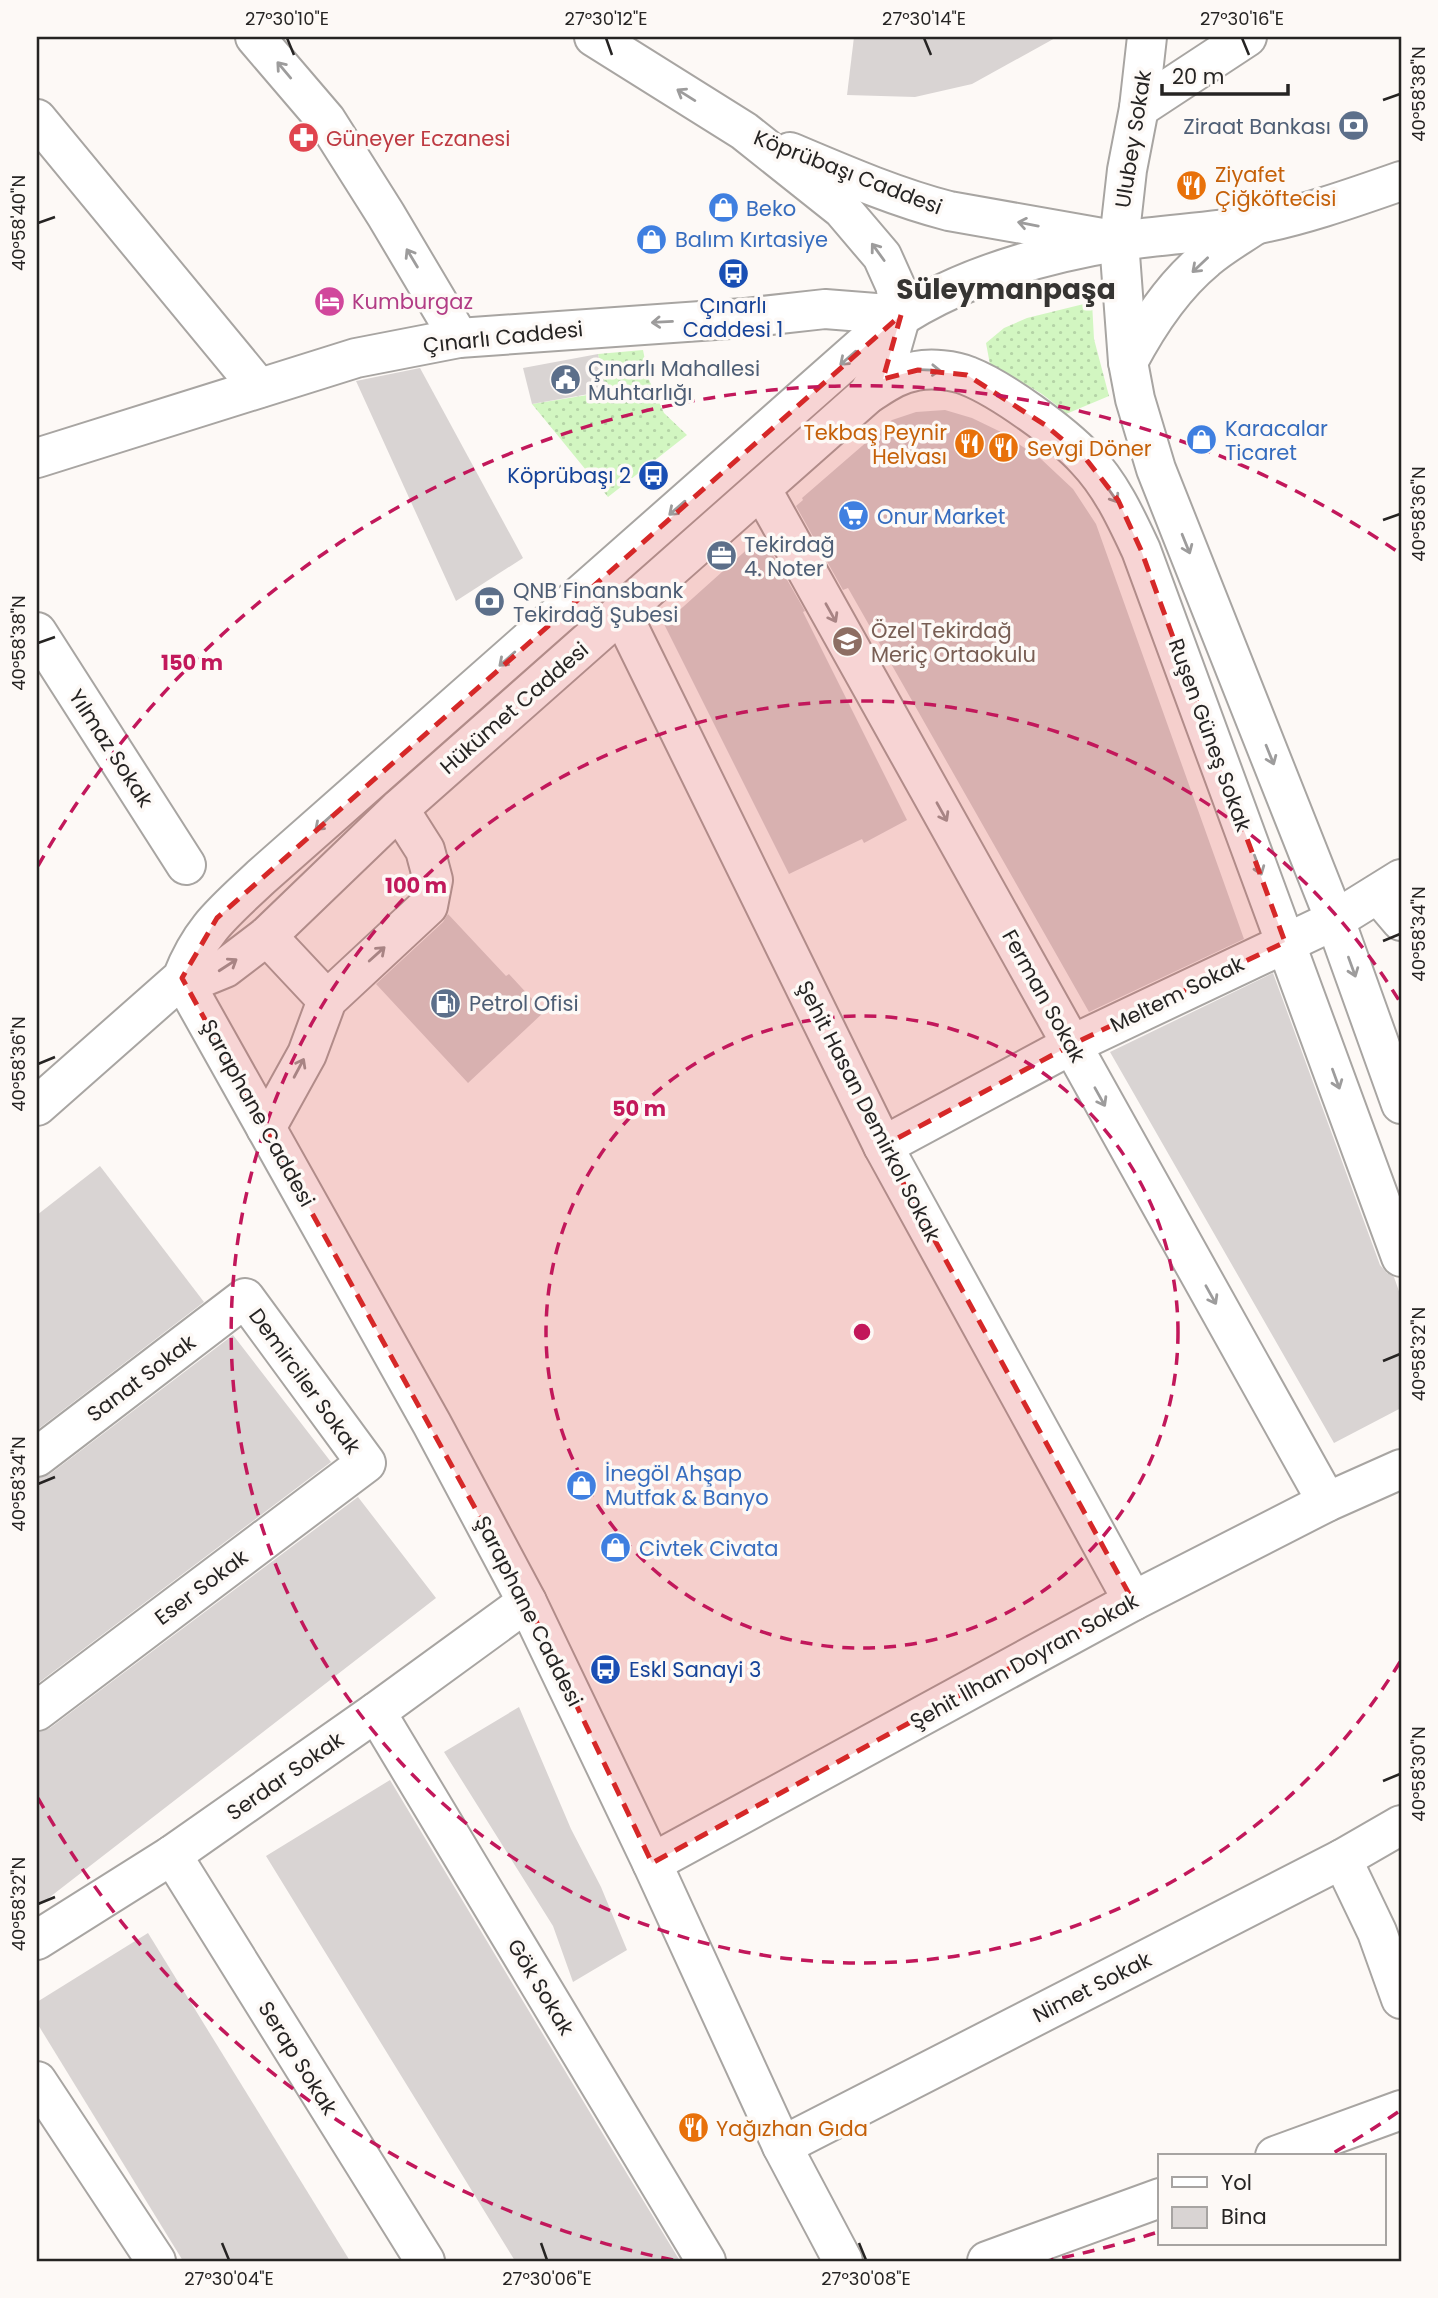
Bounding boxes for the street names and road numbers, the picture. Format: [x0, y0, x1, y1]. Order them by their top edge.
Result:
street label: Ulubey Sokak [1108, 68, 1158, 210]
street label: Köprübaşı Caddesi [750, 123, 946, 221]
street label: Çınarlı Caddesi [422, 314, 584, 360]
street label: Ruşen Güneş Sokak [1162, 634, 1259, 836]
street label: Hükümet Caddesi [434, 635, 594, 781]
street label: Yılmaz Sokak [62, 683, 160, 813]
street label: Ferman Sokak [995, 924, 1093, 1068]
street label: Meltem Sokak [1105, 949, 1249, 1039]
street label: Şehit Hasan Demirkol Sokak [790, 976, 948, 1247]
street label: Şaraphane Caddesi [194, 1014, 322, 1212]
street label: Demirciler Sokak [242, 1302, 368, 1460]
street label: Sanat Sokak [81, 1327, 201, 1428]
street label: Şaraphane Caddesi [468, 1511, 590, 1711]
street label: Eser Sokak [148, 1542, 254, 1632]
street label: Şehit İlhan Doyran Sokak [905, 1586, 1144, 1736]
street label: Serdar Sokak [221, 1725, 349, 1827]
street label: Gök Sokak [501, 1933, 581, 2041]
street label: Nimet Sokak [1028, 1945, 1156, 2029]
street label: Serap Sokak [252, 1996, 345, 2120]

